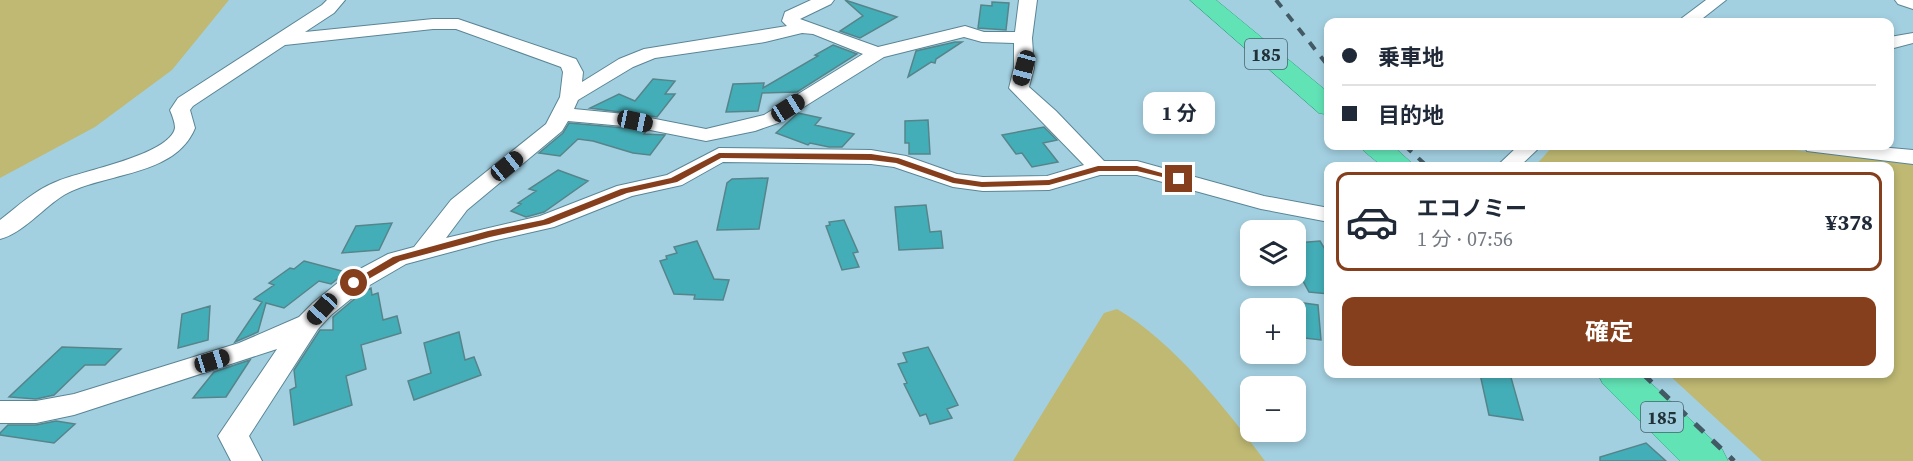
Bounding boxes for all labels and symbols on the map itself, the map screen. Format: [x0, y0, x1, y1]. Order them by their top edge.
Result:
road number: 185 [1245, 39, 1287, 69]
car [1011, 48, 1037, 88]
car [768, 91, 808, 125]
callout: 1 分 [1143, 92, 1215, 134]
car [616, 108, 654, 134]
car [487, 148, 527, 184]
route end [1165, 165, 1192, 192]
route start [340, 269, 367, 296]
car [303, 290, 341, 328]
car [192, 347, 232, 375]
road number: 185 [1641, 402, 1683, 432]

